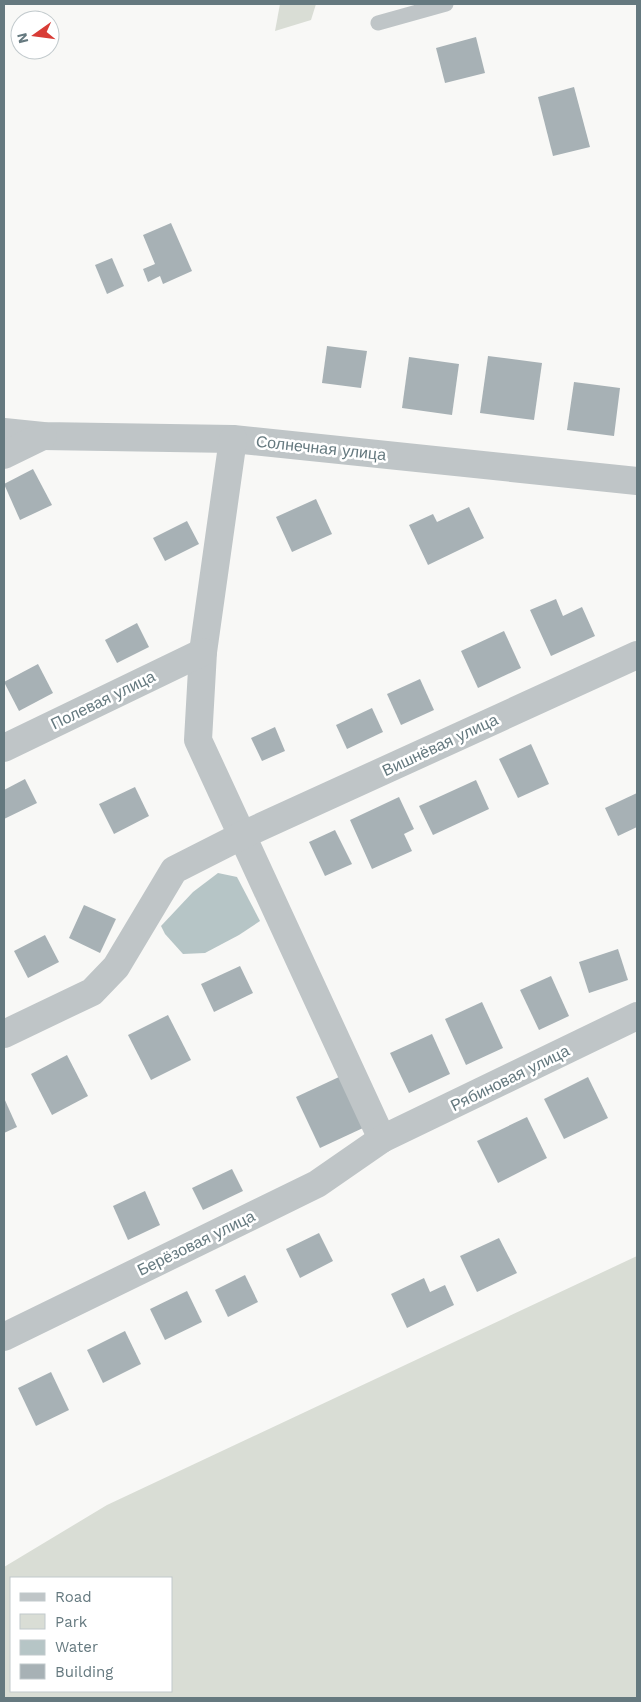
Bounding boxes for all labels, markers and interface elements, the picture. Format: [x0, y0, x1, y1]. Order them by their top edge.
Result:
north arrow [10, 10, 60, 60]
text: N [13, 31, 31, 45]
street label: Солнечная улица [255, 432, 387, 464]
street label: Полевая улица [48, 667, 158, 733]
street label: Вишнёвая улица [379, 710, 501, 780]
street label: Рябиновая улица [447, 1041, 573, 1115]
street label: Берёзовая улица [134, 1206, 258, 1280]
legend [10, 1577, 172, 1692]
text: Road [55, 1588, 92, 1606]
text: Park [55, 1613, 88, 1631]
text: Water [55, 1638, 98, 1656]
text: Building [55, 1663, 113, 1681]

